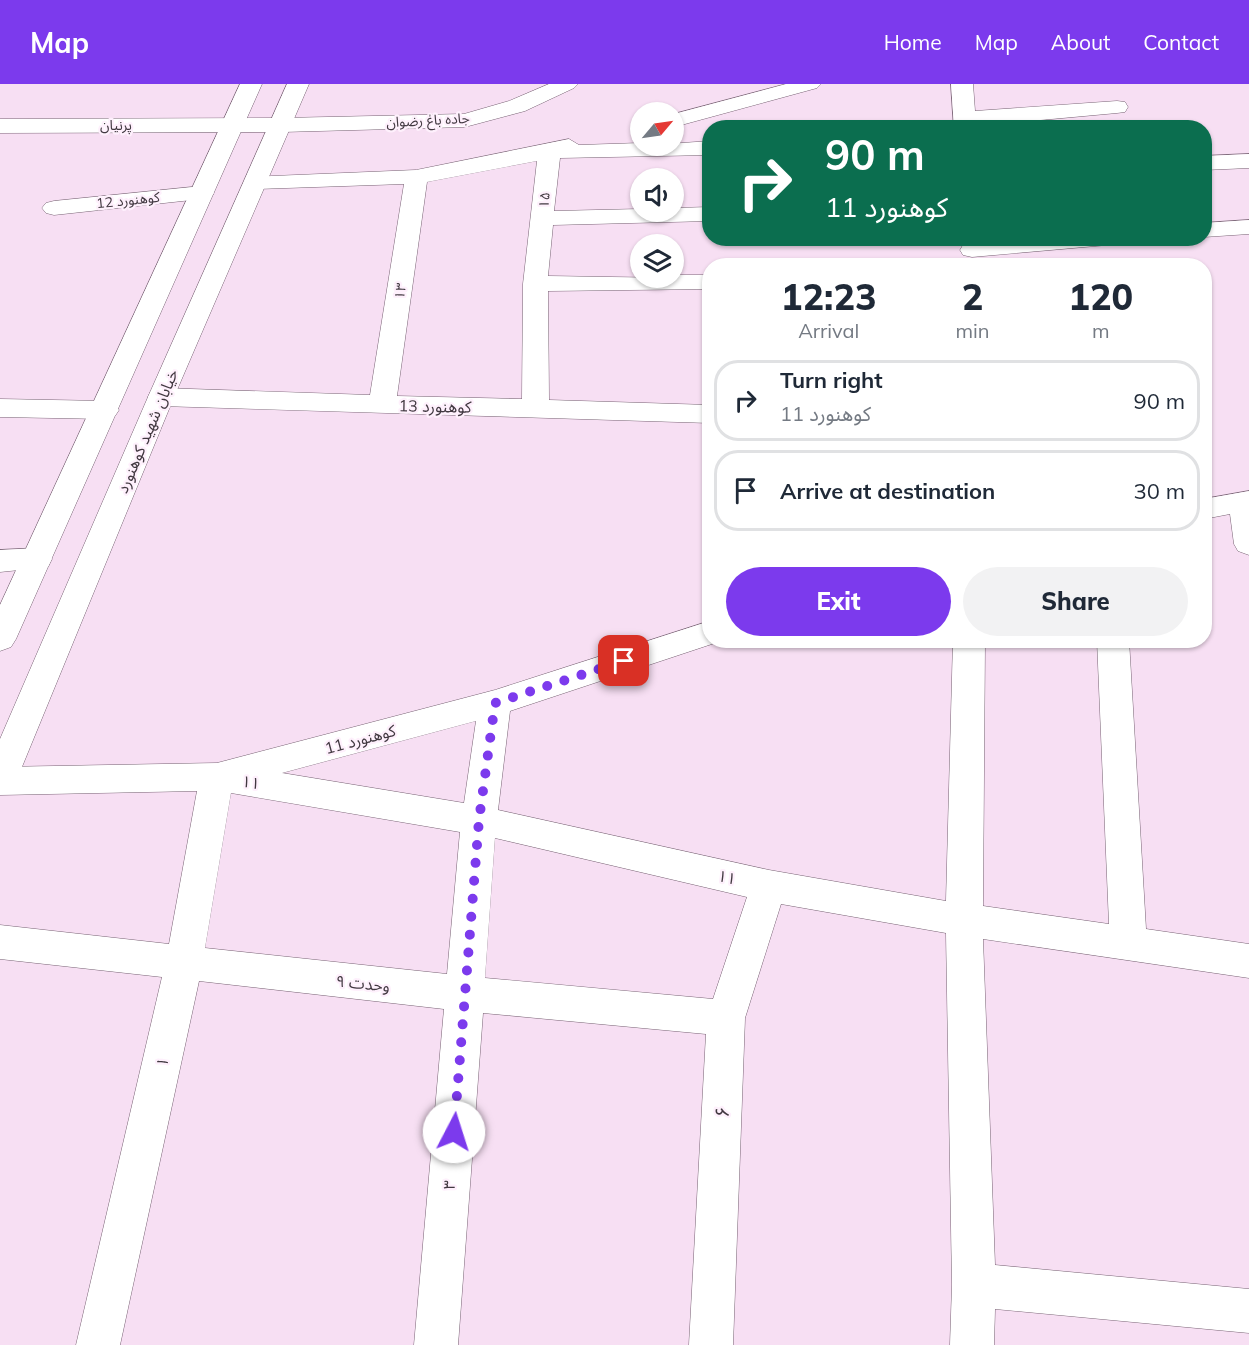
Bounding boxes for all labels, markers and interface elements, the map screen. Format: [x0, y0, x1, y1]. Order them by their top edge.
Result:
text: Map [30, 25, 89, 60]
text: Home [884, 29, 942, 55]
text: Map [975, 29, 1018, 55]
text: About [1051, 29, 1110, 55]
text: Contact [1143, 29, 1219, 55]
north arrow [630, 102, 684, 156]
map controls [630, 102, 684, 288]
street label: جاده باغ رضوان [386, 109, 470, 133]
street label: پرنیان [100, 116, 132, 135]
text: 90 m [825, 128, 925, 181]
icon: right [726, 144, 804, 222]
button: sound [630, 168, 684, 222]
street label: کوهنورد 12 [95, 188, 161, 212]
text: کوهنورد 11 [825, 190, 948, 224]
street label: ۱۵ [534, 191, 554, 209]
button: layers [630, 234, 684, 288]
text: 12:23 [781, 274, 877, 319]
text: 2 [962, 274, 983, 319]
text: 120 [1068, 274, 1133, 319]
street label: ۱۳ [390, 282, 410, 300]
text: Arrival [798, 318, 859, 343]
text: min [955, 318, 990, 343]
text: m [1092, 318, 1110, 343]
street label: خیابان شهید کوهنورد [112, 366, 182, 496]
text: Turn right [780, 366, 883, 394]
icon: right [729, 384, 762, 417]
text: 90 m [1134, 387, 1185, 415]
street label: کوهنورد 13 [398, 395, 472, 417]
text: کوهنورد 11 [780, 401, 871, 426]
icon: arrive [729, 474, 762, 507]
text: Arrive at destination [780, 477, 995, 505]
text: 30 m [1134, 477, 1185, 505]
button: Exit [726, 567, 951, 636]
button: Share [963, 567, 1188, 636]
pin [598, 635, 649, 686]
icon: arrive [607, 644, 640, 677]
street label: کوهنورد 11 [322, 720, 398, 758]
street label: ۱۱ [240, 771, 262, 793]
street label: ۱۱ [716, 865, 738, 889]
street label: ۹ وحدت [335, 970, 391, 996]
street label: ۱ [151, 1055, 173, 1069]
position arrow [422, 1100, 486, 1164]
street label: ۶ [709, 1106, 734, 1118]
street label: ۳ [439, 1180, 459, 1190]

